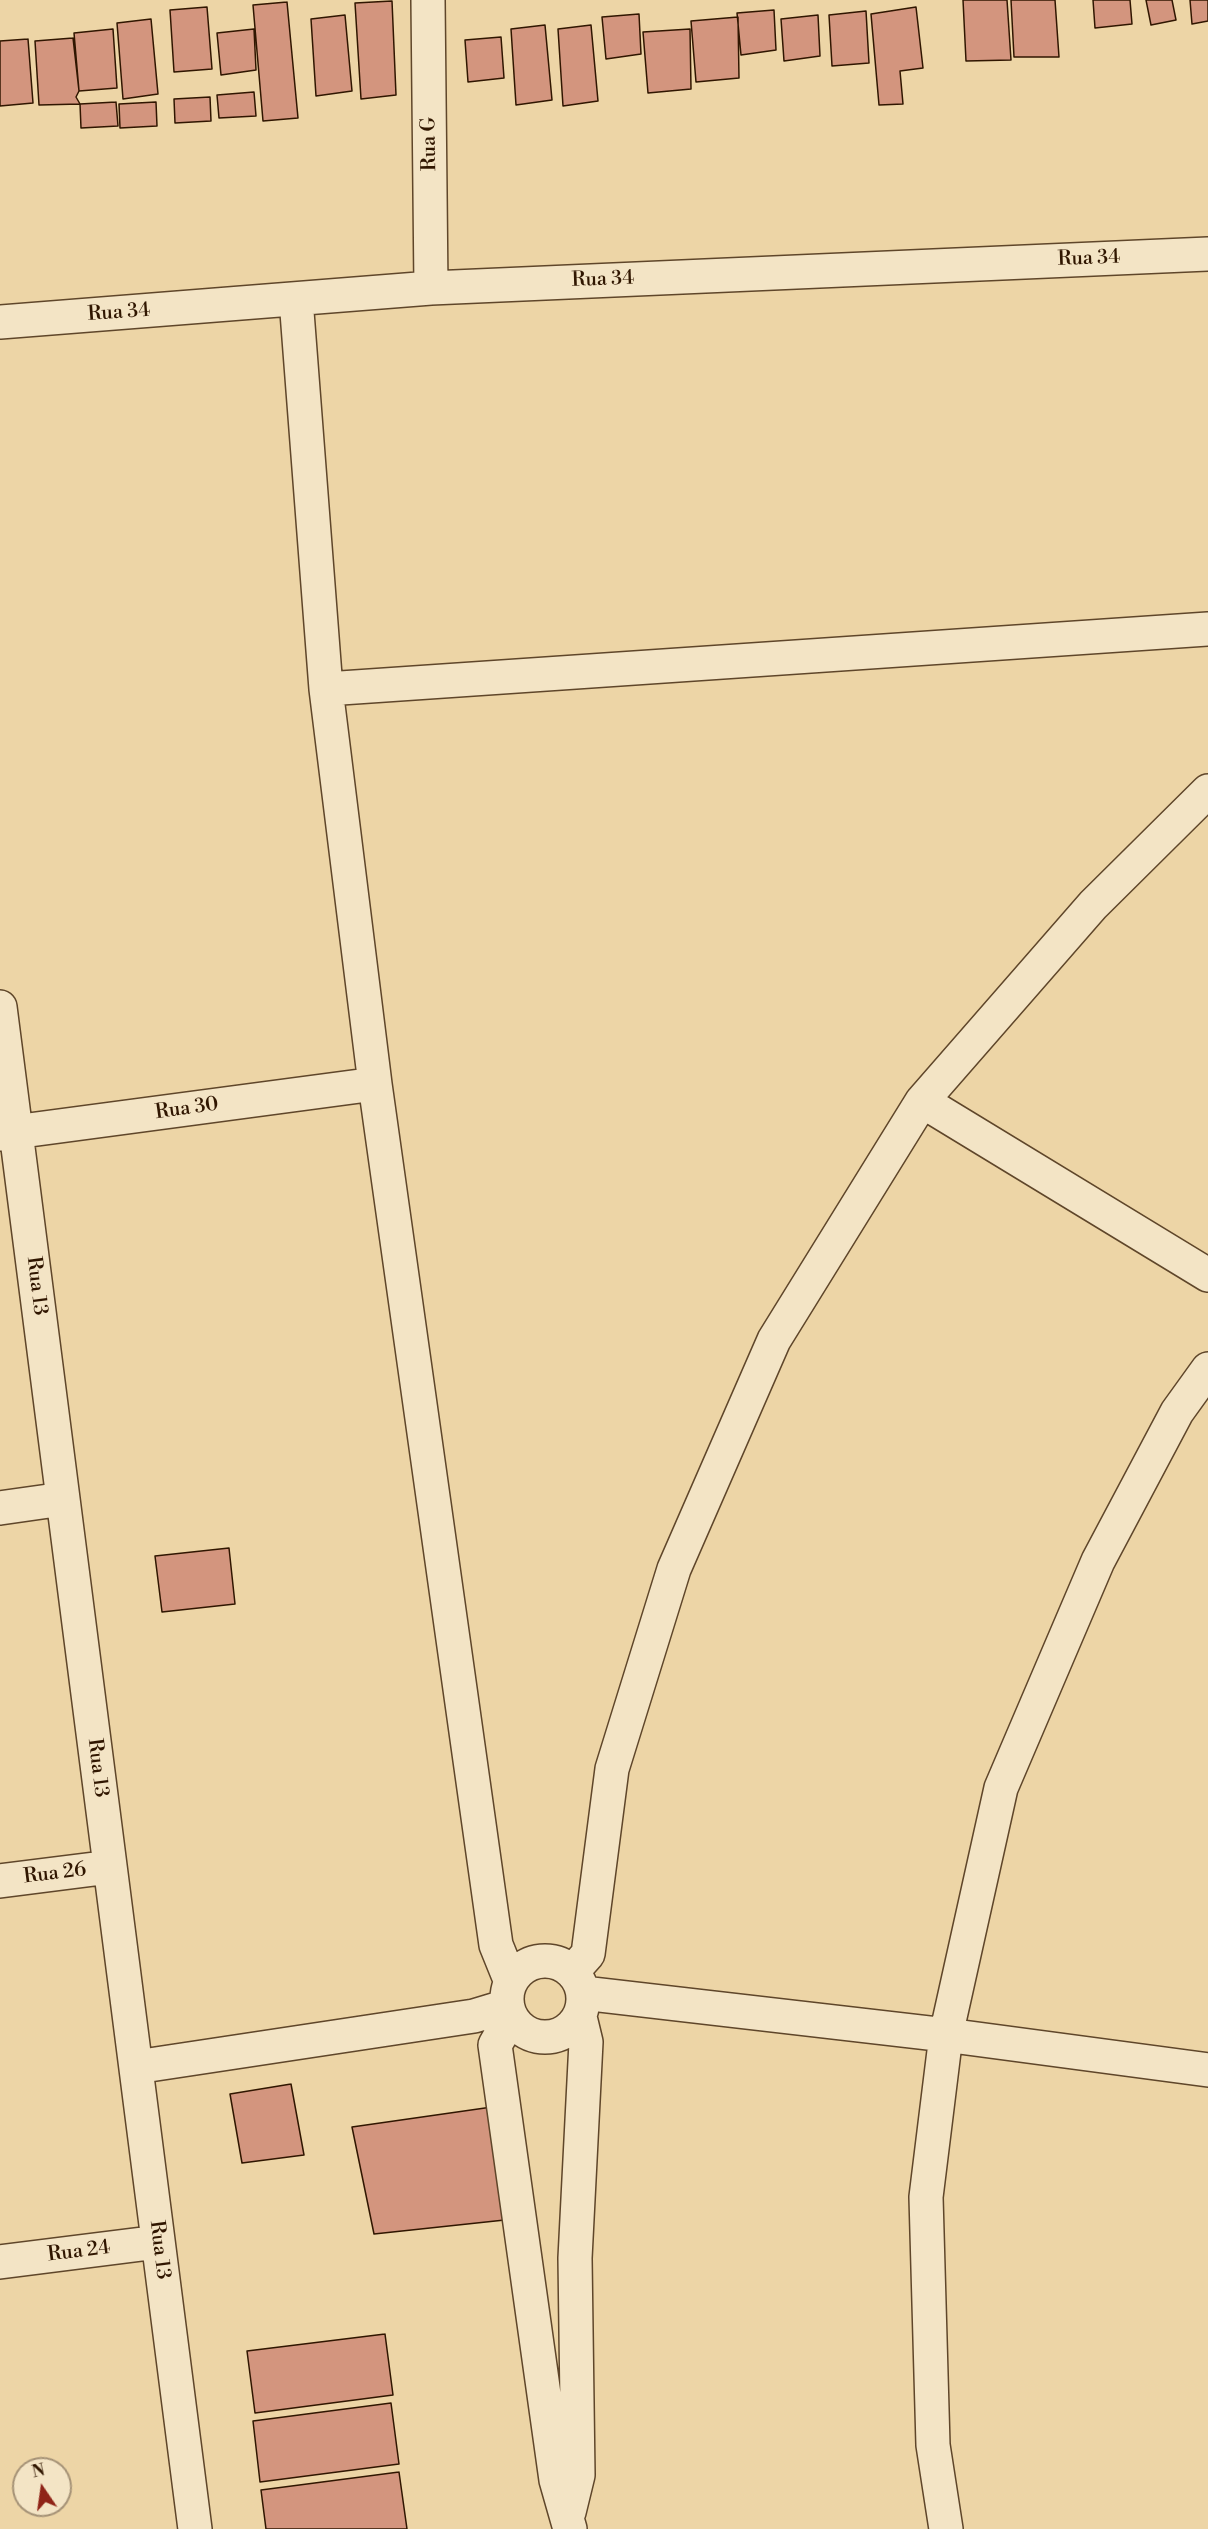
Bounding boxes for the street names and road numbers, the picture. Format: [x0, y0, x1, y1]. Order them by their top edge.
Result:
street label: Rua G [418, 117, 442, 171]
street label: Rua 34 [1057, 246, 1121, 272]
street label: Rua 34 [571, 267, 635, 293]
street label: Rua 34 [87, 299, 151, 327]
street label: Rua 30 [154, 1093, 220, 1125]
street label: Rua 13 [20, 1255, 52, 1317]
street label: Rua 13 [81, 1737, 113, 1799]
street label: Rua 26 [22, 1858, 88, 1890]
street label: Rua 13 [143, 2219, 175, 2281]
street label: Rua 24 [46, 2236, 112, 2268]

